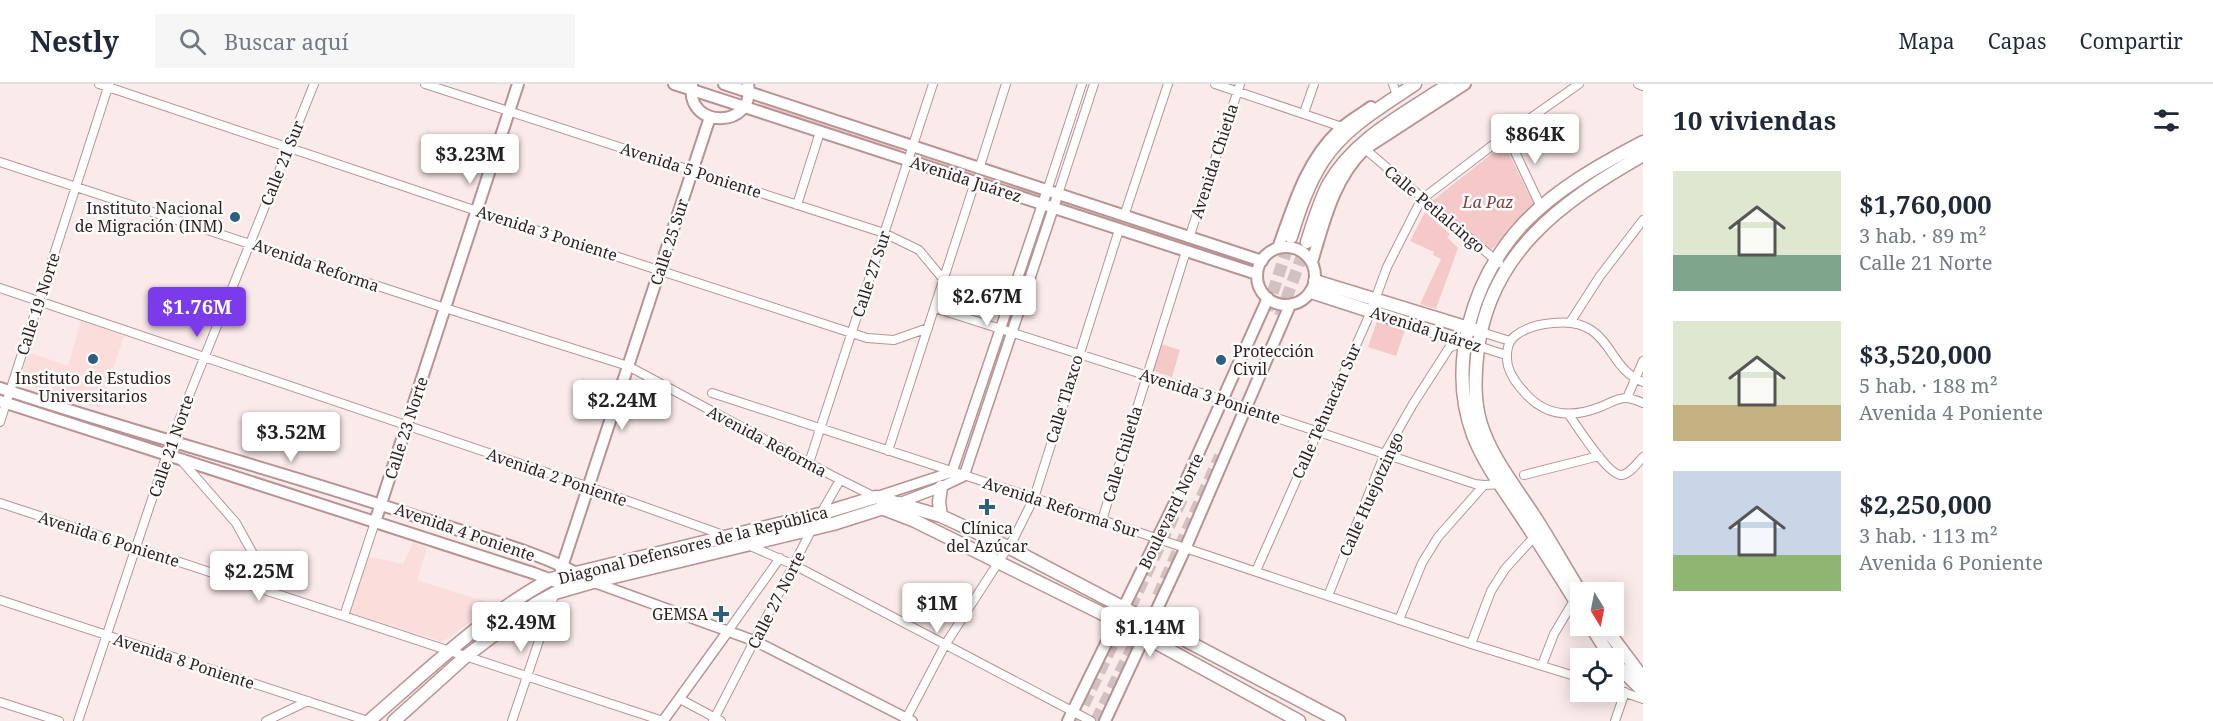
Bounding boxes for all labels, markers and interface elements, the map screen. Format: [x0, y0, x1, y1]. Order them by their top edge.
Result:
search box [155, 14, 575, 68]
text: Nestly [30, 22, 119, 60]
icon: search [176, 25, 209, 58]
text: Buscar aquí [224, 26, 348, 56]
text: Mapa [1898, 27, 1955, 55]
text: Capas [1988, 27, 2047, 55]
text: Compartir [2080, 27, 2183, 55]
street label: Avenida Chietla [1185, 101, 1243, 221]
text: 10 viviendas [1673, 102, 1836, 138]
icon: filters [2150, 104, 2183, 137]
pin: $864K [1493, 114, 1577, 165]
street label: Calle 21 Sur [255, 117, 309, 209]
text: $864K [1505, 120, 1565, 147]
pin: $3.23M [421, 134, 519, 185]
street label: Avenida 5 Poniente [618, 137, 764, 203]
text: $3.23M [435, 140, 505, 167]
street label: Avenida Juárez [908, 151, 1024, 207]
street label: Calle Petlalcingo [1380, 160, 1490, 258]
text: $1,760,000 [1859, 186, 1992, 222]
park label: La Paz [1462, 191, 1513, 213]
street label: Calle 25 Sur [645, 195, 693, 288]
icon: home [1721, 195, 1793, 267]
place label: Instituto Nacional de Migración (INM) [75, 197, 223, 237]
street label: Avenida 3 Poniente [474, 200, 620, 266]
marker: Instituto Nacional de Migración (INM) [228, 210, 242, 224]
text: 3 hab. · 89 m² [1859, 222, 1986, 249]
street label: Calle 27 Sur [847, 227, 895, 320]
street label: Avenida Reforma [250, 233, 382, 297]
text: Calle 21 Norte [1859, 249, 1992, 276]
street label: Calle 19 Norte [11, 250, 65, 358]
pin: $2.67M [938, 276, 1036, 327]
text: $2.67M [952, 282, 1022, 309]
pin: $1.76M [148, 287, 246, 338]
text: $1.76M [162, 293, 232, 320]
street label: Avenida Juárez [1368, 301, 1484, 357]
text: $3,520,000 [1859, 336, 1992, 372]
street label: Calle Tehuacán Sur [1286, 339, 1366, 482]
place label: Protección Civil [1233, 340, 1314, 380]
icon: home [1721, 345, 1793, 417]
marker: Instituto de Estudios Universitarios [86, 352, 100, 366]
street label: Calle Tlaxco [1040, 352, 1088, 446]
marker: Protección Civil [1214, 353, 1228, 367]
street label: Avenida 3 Poniente [1137, 363, 1283, 429]
place label: Instituto de Estudios Universitarios [15, 367, 171, 407]
text: 5 hab. · 188 m² [1859, 372, 1998, 399]
street label: Calle 23 Norte [379, 374, 433, 482]
pin: $2.24M [573, 380, 671, 431]
text: $2.24M [587, 386, 657, 413]
street label: Calle 21 Norte [143, 392, 199, 500]
text: Avenida 4 Poniente [1859, 399, 2043, 426]
street label: Avenida Reforma [703, 400, 831, 482]
street label: Calle Chiletla [1097, 403, 1147, 505]
pin: $3.52M [242, 412, 340, 463]
text: $3.52M [256, 418, 326, 445]
street label: Calle Huejotzingo [1334, 428, 1408, 560]
street label: Avenida 2 Poniente [484, 443, 630, 511]
street label: Boulevard Norte [1133, 449, 1209, 573]
street label: Avenida Reforma Sur [980, 471, 1142, 543]
text: $2,250,000 [1859, 486, 1992, 522]
icon: home [1721, 495, 1793, 567]
street label: Avenida 4 Poniente [392, 498, 538, 566]
marker: Clínica del Azúcar [978, 498, 996, 516]
street label: Diagonal Defensores de la República [556, 501, 830, 589]
street label: Avenida 6 Poniente [36, 506, 182, 572]
place label: Clínica del Azúcar [946, 517, 1028, 557]
text: 3 hab. · 113 m² [1859, 522, 1998, 549]
street label: Calle 27 Norte [742, 547, 810, 653]
text: Avenida 6 Poniente [1859, 549, 2043, 576]
pin: $2.25M [210, 551, 308, 602]
text: $2.25M [224, 557, 294, 584]
north arrow [1570, 582, 1624, 636]
map controls [1570, 582, 1624, 702]
pin: $1M [908, 583, 966, 634]
text: $1M [916, 589, 958, 616]
pin: $2.49M [472, 602, 570, 653]
place label: GEMSA [652, 603, 709, 625]
marker: GEMSA [712, 605, 730, 623]
pin: $1.14M [1101, 607, 1199, 658]
text: $2.49M [486, 608, 556, 635]
text: $1.14M [1115, 613, 1185, 640]
street label: Avenida 8 Poniente [111, 628, 257, 694]
button: locate [1570, 648, 1624, 702]

